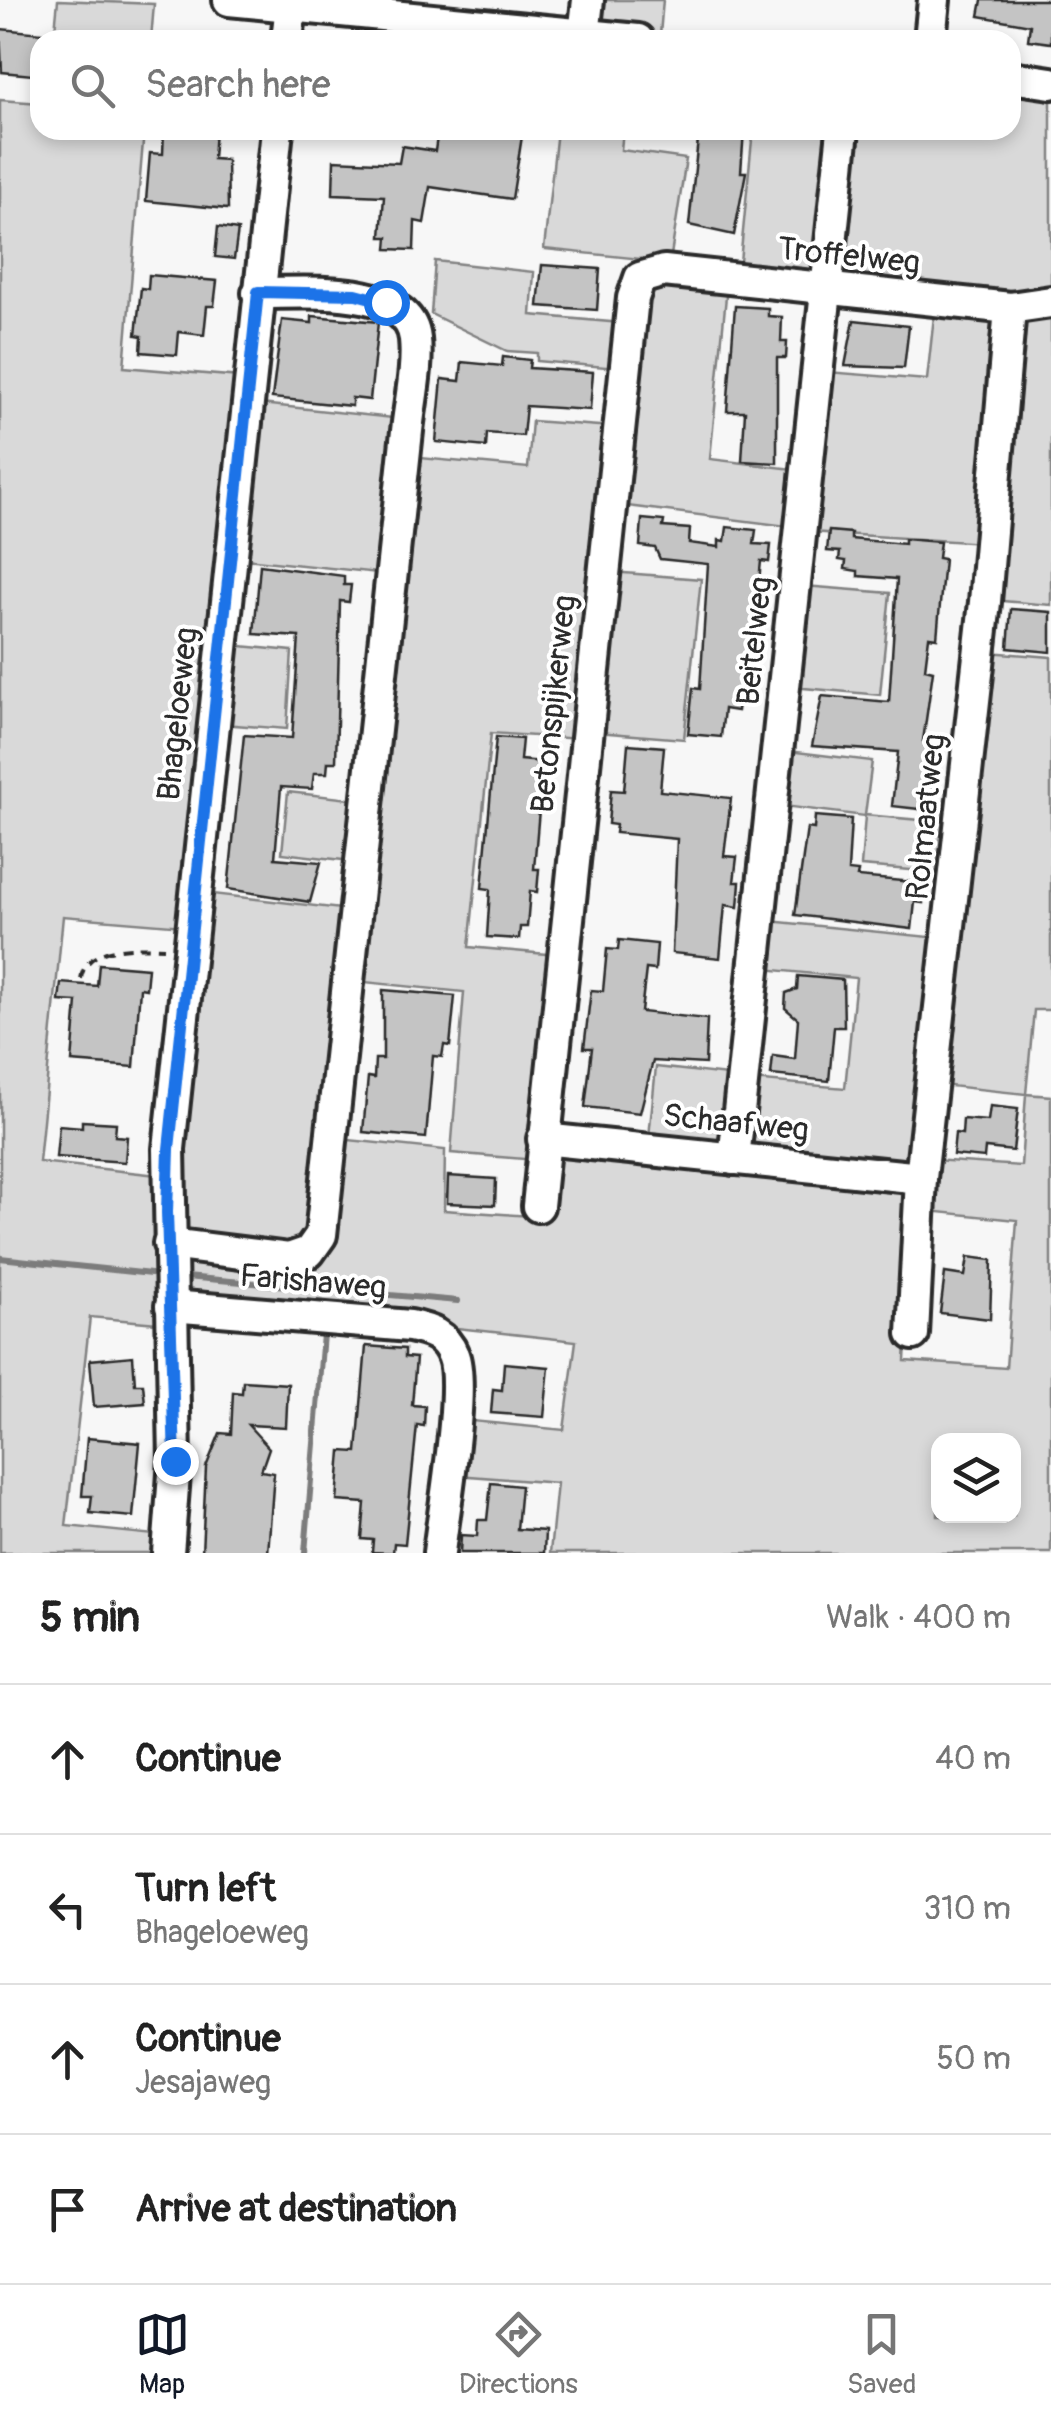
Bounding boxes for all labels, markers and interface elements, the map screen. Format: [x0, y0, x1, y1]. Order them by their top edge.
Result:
search box [30, 30, 1021, 140]
icon: search [65, 58, 120, 113]
text: Search here [145, 61, 331, 109]
street label: Troffelweg [776, 229, 922, 283]
route start [364, 280, 410, 326]
street label: Beitelweg [728, 575, 782, 707]
street label: Betonspijkerweg [523, 593, 585, 815]
street label: Bhageloeweg [149, 625, 207, 803]
street label: Rolmaatweg [897, 732, 955, 902]
street label: Schaafweg [661, 1095, 811, 1151]
street label: Farishaweg [238, 1256, 388, 1308]
map controls [931, 1433, 1021, 1523]
button: layers [931, 1433, 1021, 1523]
route end [153, 1439, 199, 1485]
text: 5 min [40, 1592, 140, 1644]
text: Walk · 400 m [826, 1598, 1011, 1638]
icon: ahead [40, 1732, 95, 1787]
text: Continue [135, 1735, 281, 1783]
text: 40 m [935, 1739, 1011, 1779]
text: Turn left [135, 1865, 276, 1913]
icon: left [40, 1882, 95, 1937]
text: 310 m [923, 1889, 1011, 1929]
text: Bhageloeweg [135, 1913, 309, 1953]
text: Continue [135, 2015, 281, 2063]
icon: ahead [40, 2032, 95, 2087]
text: 50 m [936, 2039, 1011, 2079]
text: Jesajaweg [135, 2063, 271, 2103]
icon: arrive [40, 2182, 95, 2237]
text: Arrive at destination [135, 2185, 457, 2233]
tab: Map [135, 2307, 190, 2402]
tab: Directions [459, 2307, 578, 2402]
tab: Saved [847, 2307, 916, 2402]

